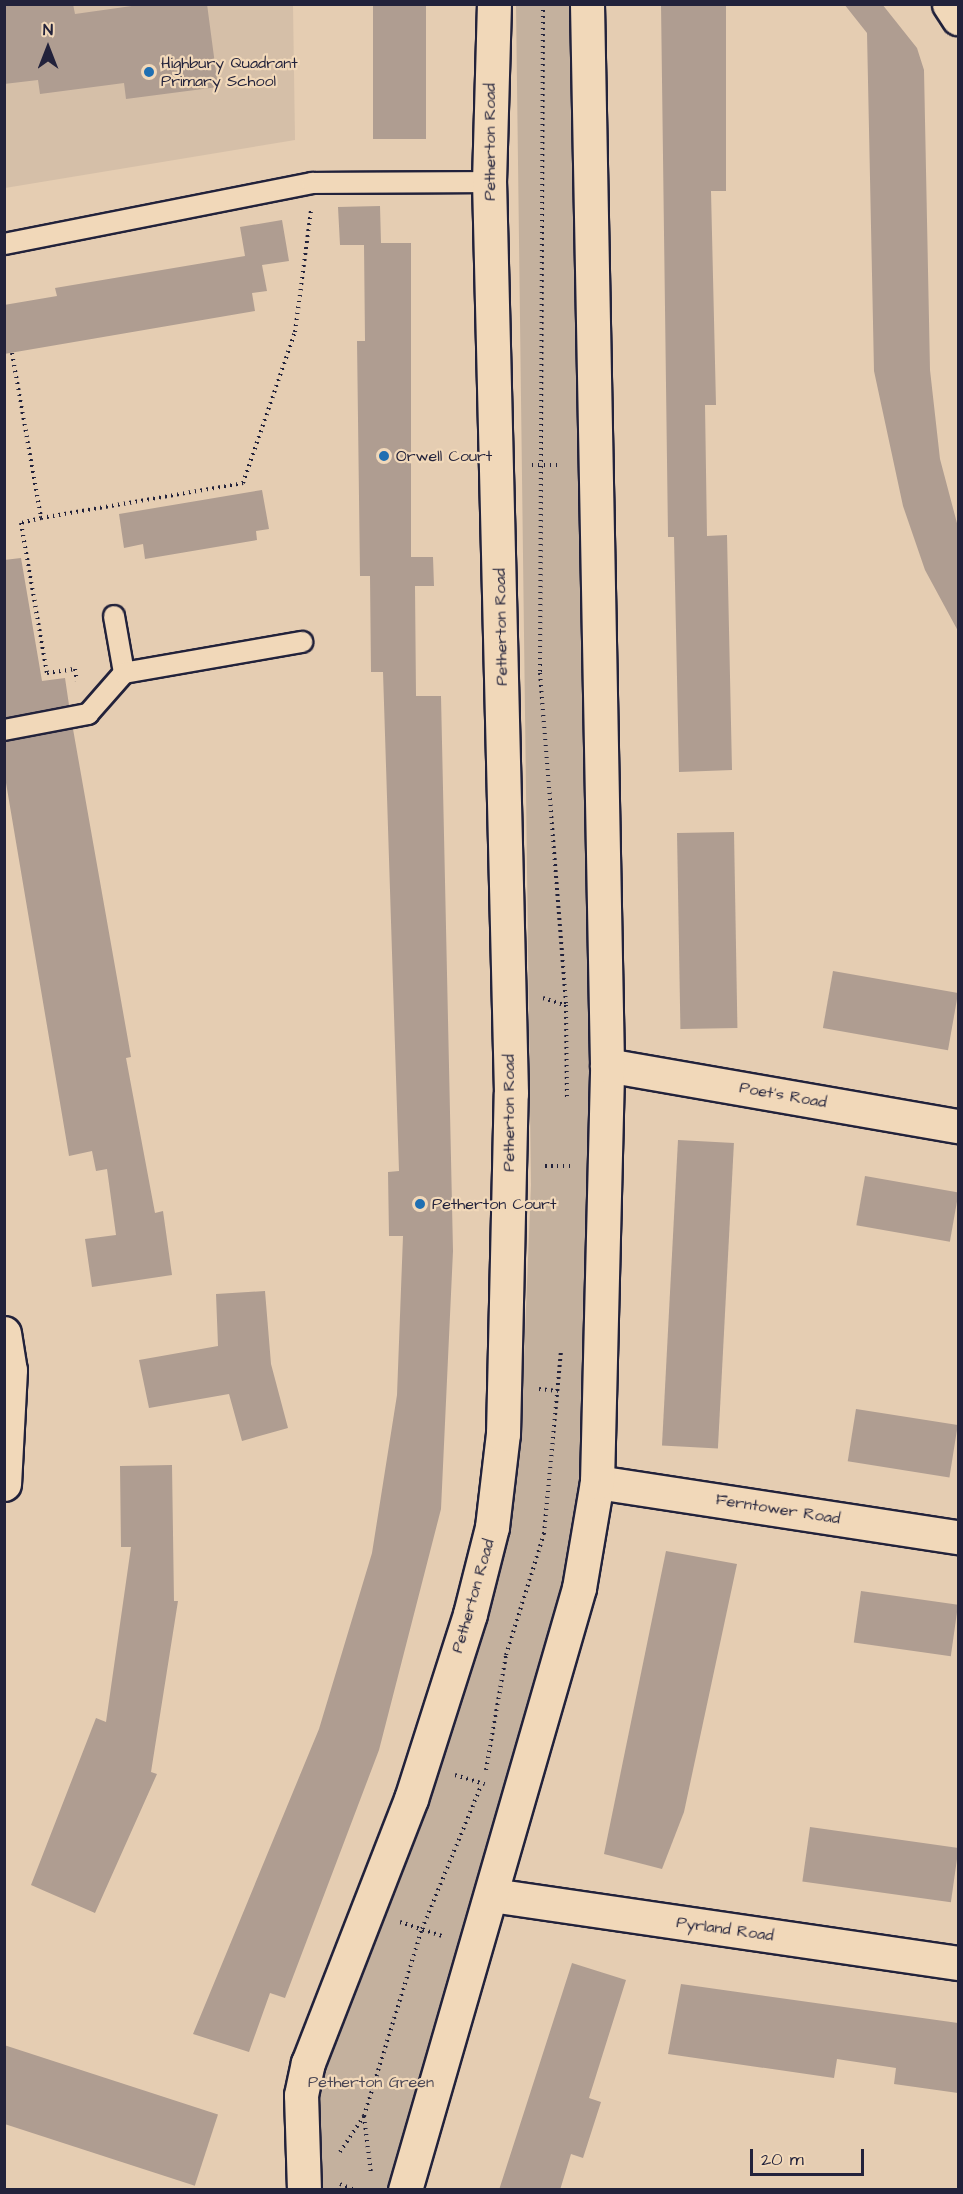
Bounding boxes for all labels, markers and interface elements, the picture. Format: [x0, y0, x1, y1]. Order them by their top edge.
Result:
north arrow [18, 18, 78, 78]
text: N [43, 19, 53, 41]
place label: Highbury Quadrant Primary School [161, 53, 298, 91]
marker: Highbury Quadrant Primary School [142, 65, 156, 79]
street label: Petherton Road [480, 83, 500, 201]
place label: Orwell Court [396, 446, 492, 466]
marker: Orwell Court [377, 449, 391, 463]
street label: Petherton Road [490, 568, 512, 686]
street label: Petherton Road [499, 1054, 519, 1172]
street label: Poet's Road [738, 1078, 828, 1112]
place label: Petherton Court [432, 1194, 556, 1214]
marker: Petherton Court [413, 1197, 427, 1211]
street label: Ferntower Road [714, 1490, 842, 1528]
street label: Petherton Road [448, 1537, 498, 1655]
street label: Pyrland Road [675, 1913, 775, 1945]
park label: Petherton Green [308, 2072, 434, 2092]
scale bar [753, 2137, 867, 2175]
text: 20 m [761, 2147, 804, 2172]

